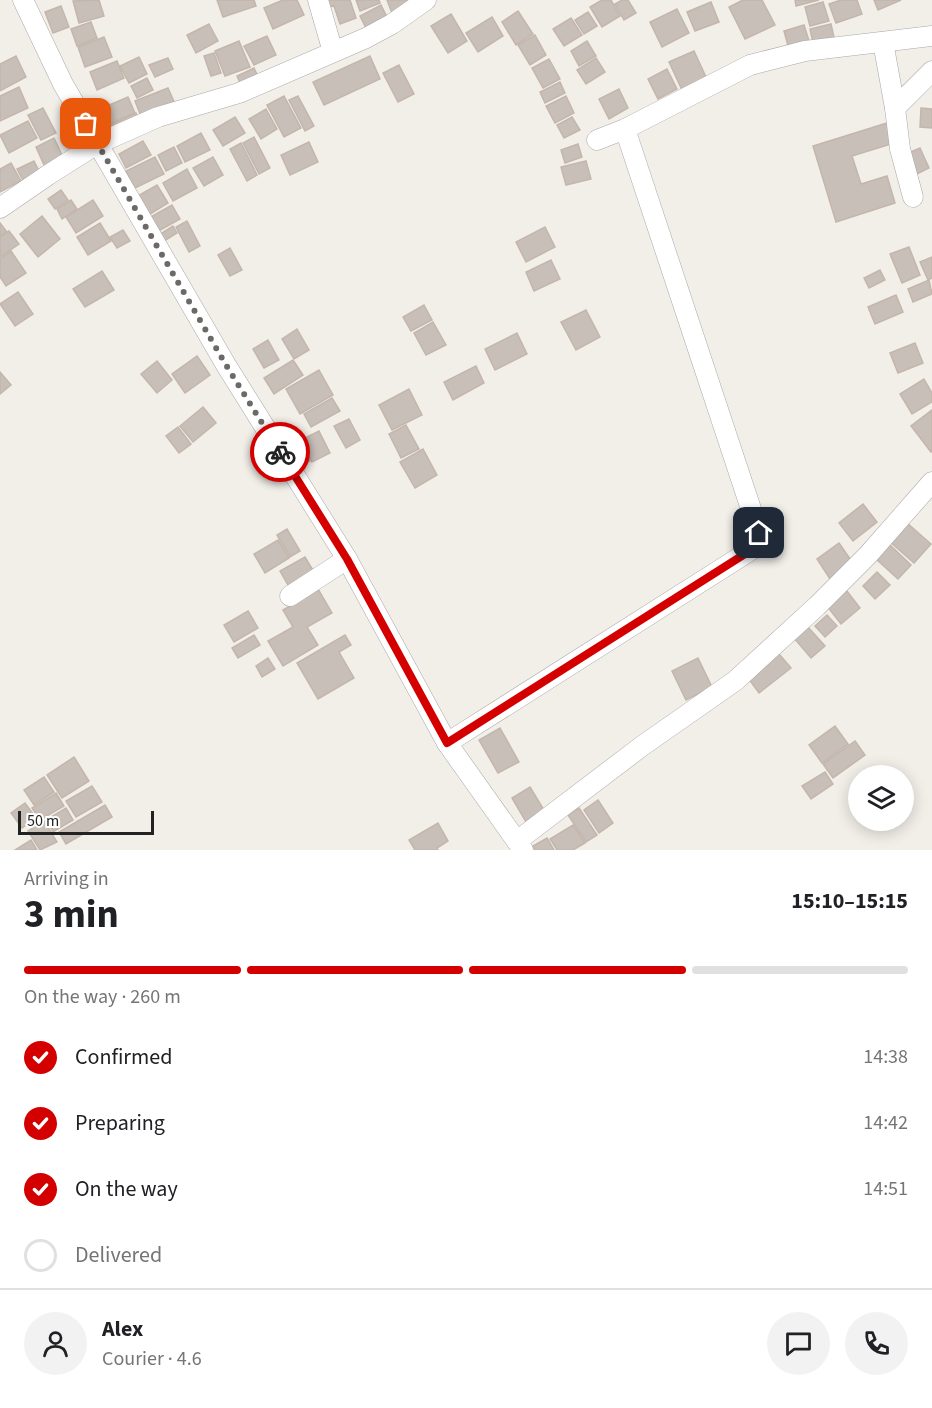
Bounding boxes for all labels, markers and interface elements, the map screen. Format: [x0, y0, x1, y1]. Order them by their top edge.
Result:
pin [60, 98, 111, 149]
icon: bag [69, 107, 102, 140]
courier [250, 422, 310, 482]
icon: bike [264, 436, 297, 469]
pin [733, 507, 784, 558]
icon: home [742, 516, 775, 549]
map controls [848, 765, 914, 831]
button: layers [848, 765, 914, 831]
scale bar [18, 808, 154, 836]
text: 50 m [27, 810, 59, 832]
text: Arriving in [24, 865, 109, 893]
text: 15:10–15:15 [791, 885, 908, 917]
text: 3 min [24, 887, 119, 943]
text: On the way · 260 m [24, 983, 181, 1011]
icon: check [24, 1041, 57, 1074]
text: Confirmed [75, 1041, 172, 1073]
text: 14:38 [863, 1043, 908, 1071]
icon: check [24, 1107, 57, 1140]
text: Preparing [75, 1107, 165, 1139]
text: 14:42 [863, 1109, 908, 1137]
icon: check [24, 1173, 57, 1206]
text: On the way [75, 1173, 178, 1205]
text: 14:51 [863, 1175, 908, 1203]
text: Delivered [75, 1239, 162, 1271]
button: person [24, 1312, 87, 1375]
button: chat [767, 1312, 830, 1375]
button: phone [845, 1312, 908, 1375]
text: Alex [102, 1313, 143, 1345]
text: Courier · 4.6 [102, 1345, 202, 1373]

